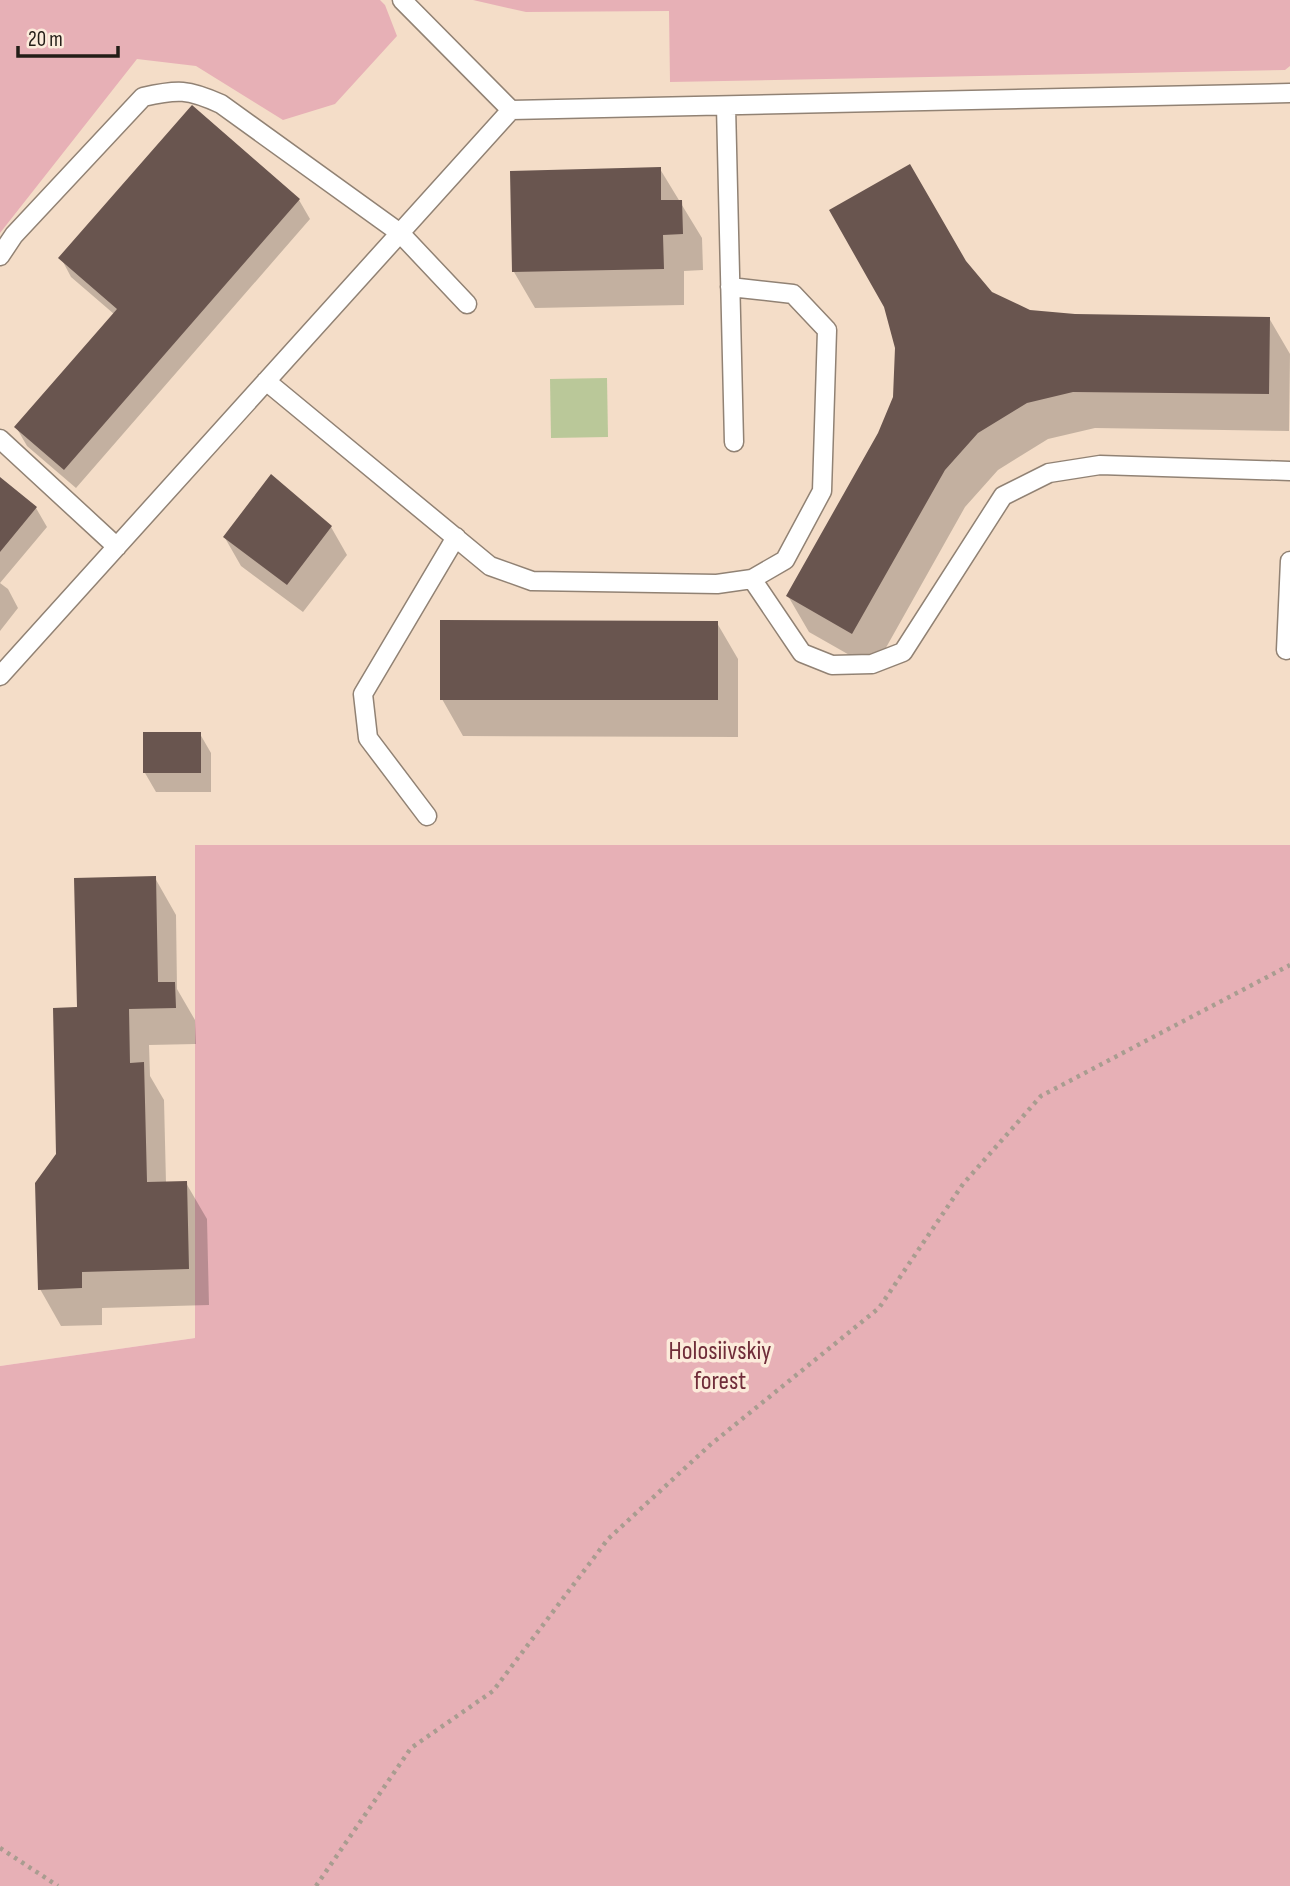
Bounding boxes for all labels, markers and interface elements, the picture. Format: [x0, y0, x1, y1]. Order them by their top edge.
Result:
scale bar [18, 14, 117, 58]
text: 20 m [28, 27, 63, 52]
park label: Holosiivskiy forest [669, 1336, 771, 1397]

